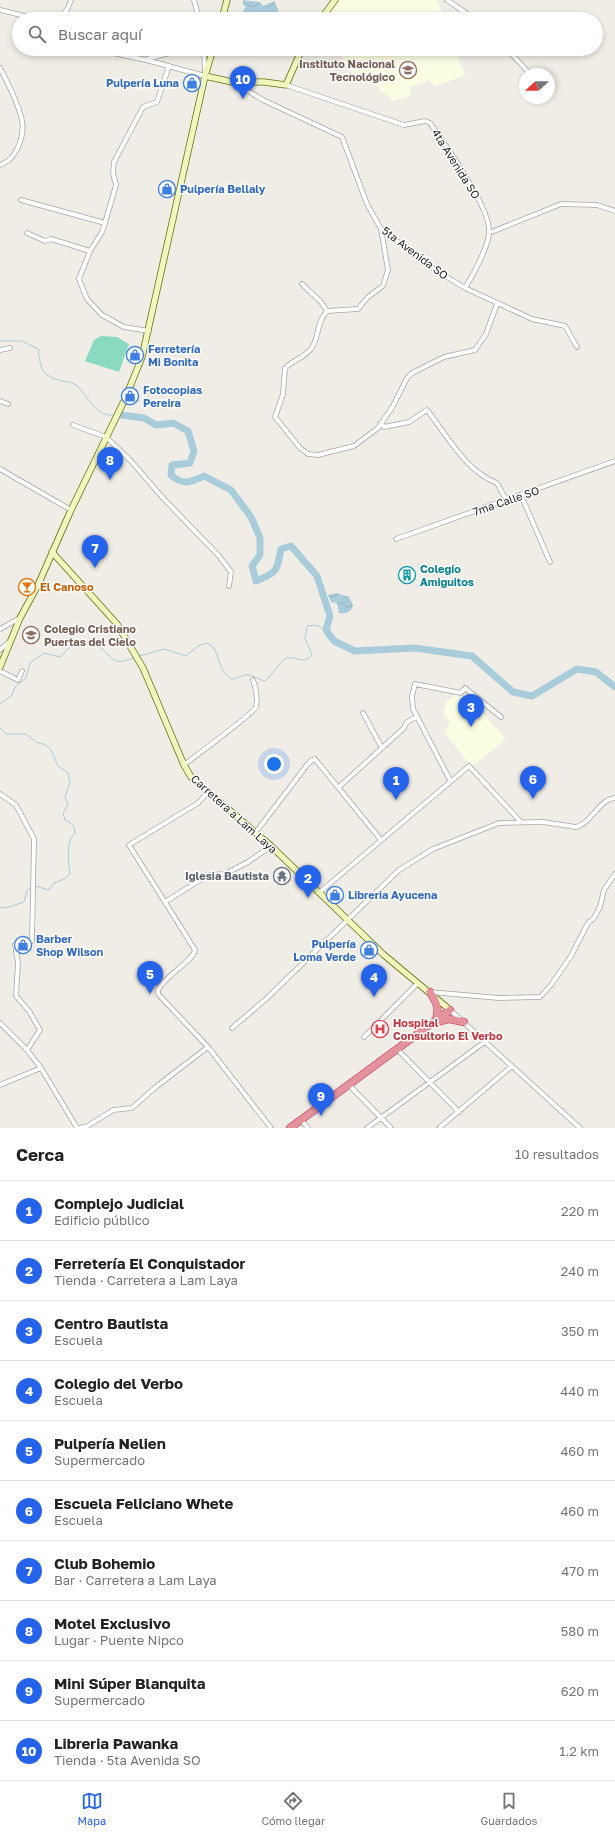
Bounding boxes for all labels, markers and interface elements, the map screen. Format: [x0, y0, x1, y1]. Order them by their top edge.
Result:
search box [12, 12, 603, 56]
icon: search [26, 23, 48, 45]
text: Buscar aquí [58, 25, 142, 43]
place label: Instituto Nacional Tecnológico [299, 57, 395, 83]
school or university icon: Instituto Nacional Tecnológico [398, 60, 418, 80]
pin: 10 [230, 66, 256, 99]
north arrow [519, 68, 555, 104]
shop icon: Pulpería Luna [182, 73, 202, 93]
place label: Pulpería Luna [106, 76, 179, 89]
street label: 4ta Avenida SO [430, 126, 483, 201]
shop icon: Pulpería Bellaly [157, 179, 177, 199]
place label: Pulpería Bellaly [180, 182, 266, 195]
street label: 5ta Avenida SO [380, 224, 451, 282]
place label: Ferretería Mi Bonita [148, 342, 200, 368]
shop icon: Ferretería Mi Bonita [125, 345, 145, 365]
place label: Fotocopias Pereira [143, 383, 202, 409]
shop icon: Fotocopias Pereira [120, 386, 140, 406]
pin: 8 [97, 447, 123, 480]
street label: 7ma Calle SO [471, 483, 541, 518]
pin: 7 [82, 535, 108, 568]
place label: Colegio Amiguitos [420, 562, 474, 588]
building icon: Colegio Amiguitos [397, 565, 417, 585]
bar icon: El Canoso [17, 577, 37, 597]
place label: El Canoso [40, 580, 94, 593]
place label: Colegio Cristiano Puertas del Cielo [44, 622, 136, 648]
school or university icon: Colegio Cristiano Puertas del Cielo [21, 625, 41, 645]
pin: 3 [458, 694, 484, 727]
your location [264, 754, 284, 774]
pin: 6 [520, 766, 546, 799]
pin: 1 [383, 767, 409, 800]
street label: Carretera a Lam Laya [189, 772, 280, 856]
pin: 2 [295, 865, 321, 898]
temple icon: Iglesia Bautista [272, 866, 292, 886]
place label: Iglesia Bautista [185, 869, 269, 882]
shop icon: Libreria Ayucena [325, 885, 345, 905]
place label: Libreria Ayucena [348, 888, 437, 901]
place label: Barber Shop Wilson [36, 932, 104, 958]
shop icon: Barber Shop Wilson [13, 935, 33, 955]
place label: Pulpería Loma Verde [293, 937, 356, 963]
shop icon: Pulpería Loma Verde [359, 940, 379, 960]
pin: 5 [137, 961, 163, 994]
pin: 4 [361, 964, 387, 997]
place label: Hospital Consultorio El Verbo [393, 1016, 503, 1042]
hospital icon: Hospital Consultorio El Verbo [370, 1019, 390, 1039]
pin: 9 [308, 1083, 334, 1116]
text: Cerca [16, 1144, 64, 1165]
text: 10 resultados [515, 1146, 599, 1162]
text: Complejo Judicial [54, 1194, 184, 1212]
text: 1 [26, 1203, 32, 1219]
text: 220 m [561, 1203, 599, 1219]
text: Edificio público [54, 1212, 150, 1228]
text: Ferretería El Conquistador [54, 1254, 245, 1272]
text: 2 [25, 1263, 33, 1279]
text: 240 m [561, 1263, 599, 1279]
text: Tienda · Carretera a Lam Laya [54, 1272, 238, 1288]
text: Centro Bautista [54, 1314, 168, 1332]
text: 3 [25, 1323, 33, 1339]
text: 350 m [561, 1323, 599, 1339]
text: Escuela [54, 1332, 103, 1348]
text: Colegio del Verbo [54, 1374, 183, 1392]
text: 4 [25, 1383, 33, 1399]
text: 440 m [560, 1383, 599, 1399]
text: Escuela [54, 1392, 103, 1408]
text: Pulpería Nelien [54, 1434, 166, 1452]
text: 5 [25, 1443, 33, 1459]
text: 460 m [560, 1443, 599, 1459]
text: Supermercado [54, 1452, 145, 1468]
text: Escuela Feliciano Whete [54, 1494, 233, 1512]
text: 6 [25, 1503, 33, 1519]
text: 460 m [560, 1503, 599, 1519]
text: Escuela [54, 1512, 103, 1528]
text: Club Bohemio [54, 1554, 155, 1572]
text: 7 [25, 1563, 33, 1579]
text: 470 m [561, 1563, 599, 1579]
text: Bar · Carretera a Lam Laya [54, 1572, 217, 1588]
text: Motel Exclusivo [54, 1614, 170, 1632]
text: 8 [25, 1623, 33, 1639]
text: 580 m [561, 1623, 599, 1639]
text: Lugar · Puente Nipco [54, 1632, 184, 1648]
text: Mini Súper Blanquita [54, 1674, 205, 1692]
text: 9 [25, 1683, 33, 1699]
text: 620 m [561, 1683, 599, 1699]
text: Supermercado [54, 1692, 145, 1708]
text: Libreria Pawanka [54, 1734, 178, 1752]
text: 10 [21, 1743, 37, 1759]
text: 1.2 km [559, 1743, 599, 1759]
text: Tienda · 5ta Avenida SO [54, 1752, 201, 1768]
tab: Mapa [78, 1790, 106, 1827]
tab: Cómo llegar [261, 1790, 325, 1827]
tab: Guardados [480, 1790, 537, 1827]

